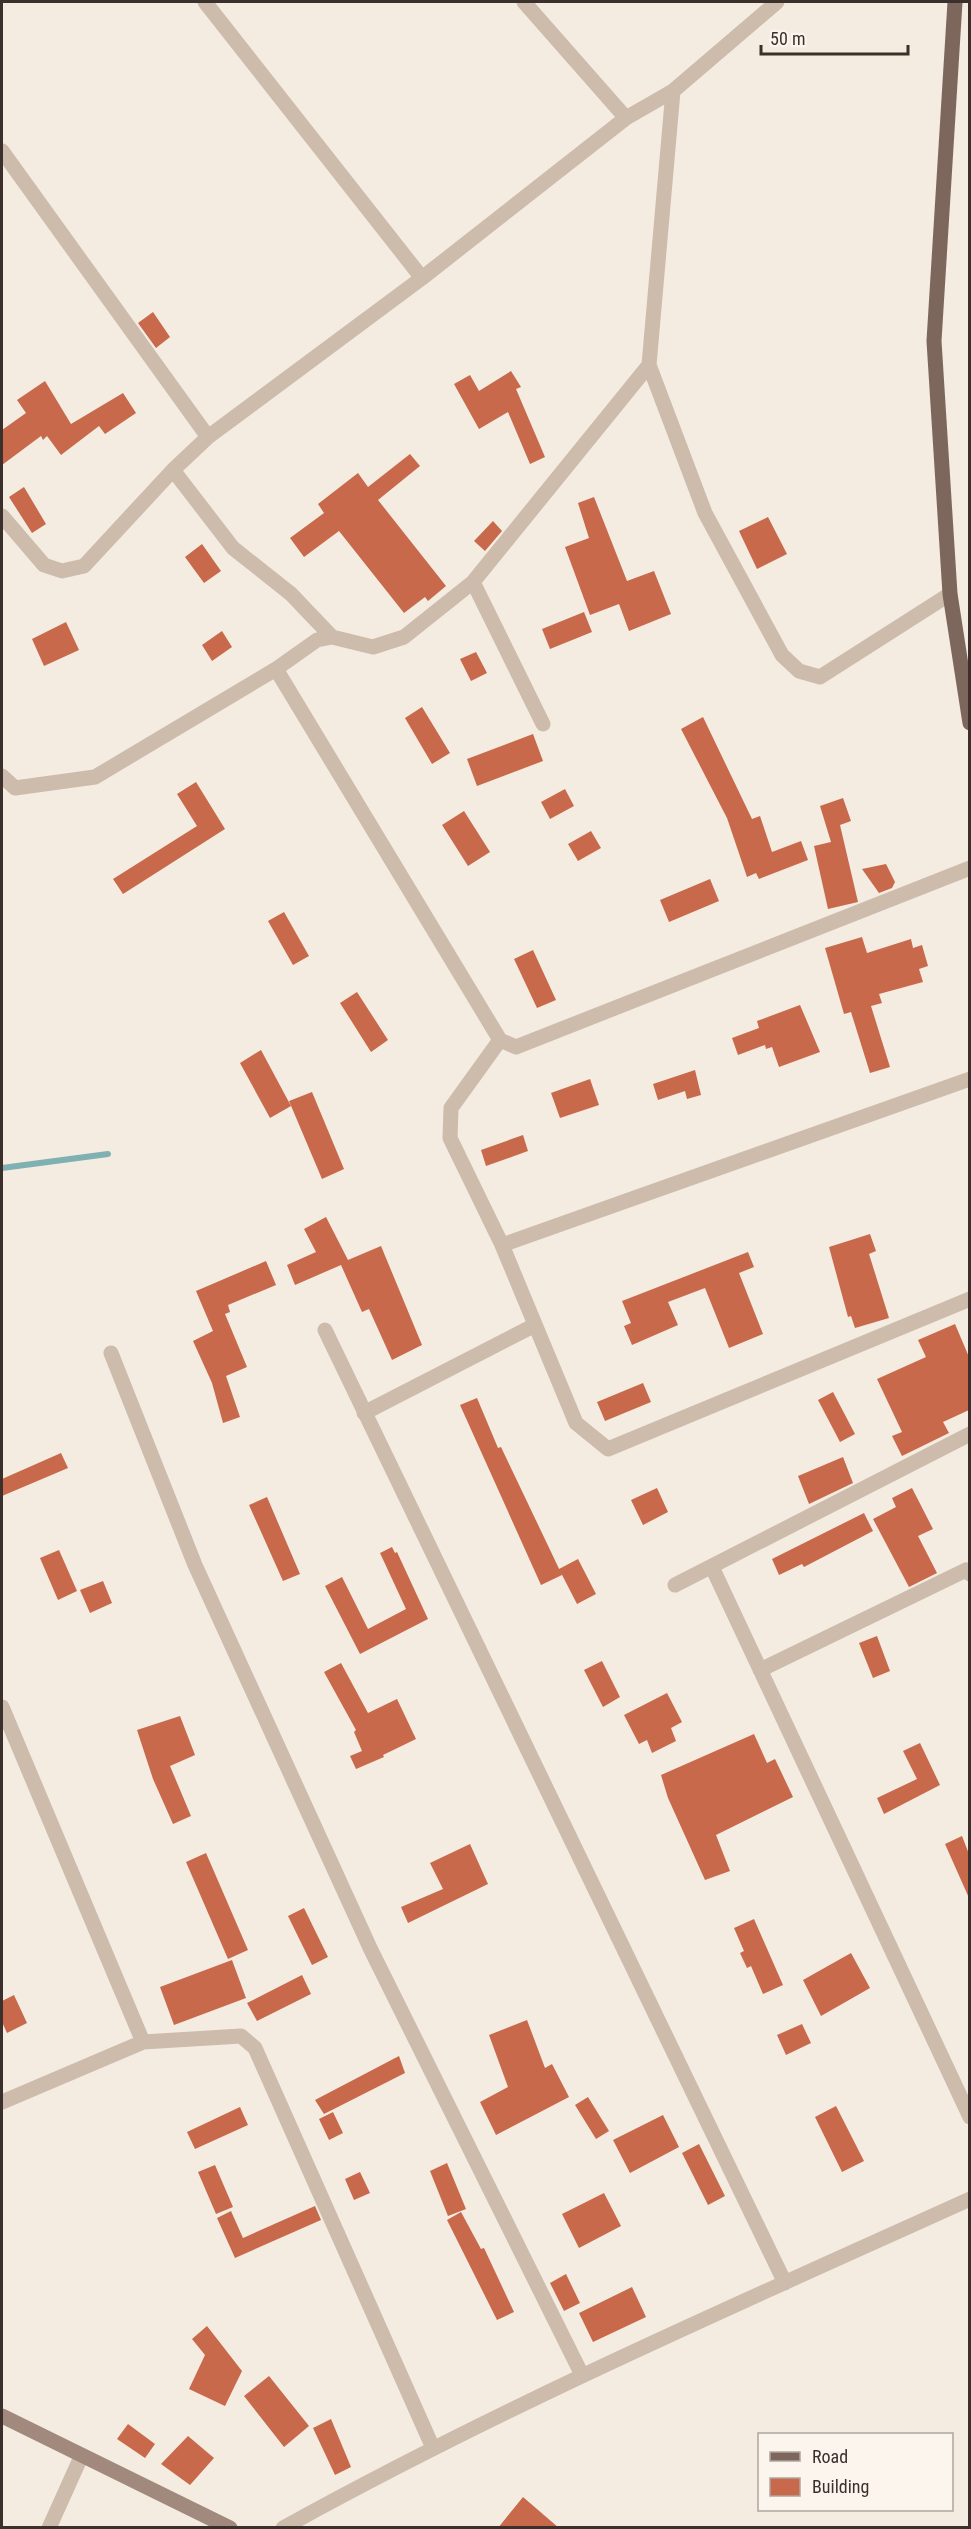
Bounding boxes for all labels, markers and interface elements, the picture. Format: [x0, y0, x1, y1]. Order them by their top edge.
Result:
scale bar [761, 18, 908, 56]
text: 50 m [770, 28, 805, 49]
legend [758, 2433, 953, 2511]
text: Road [812, 2446, 848, 2467]
text: Building [812, 2476, 869, 2497]

